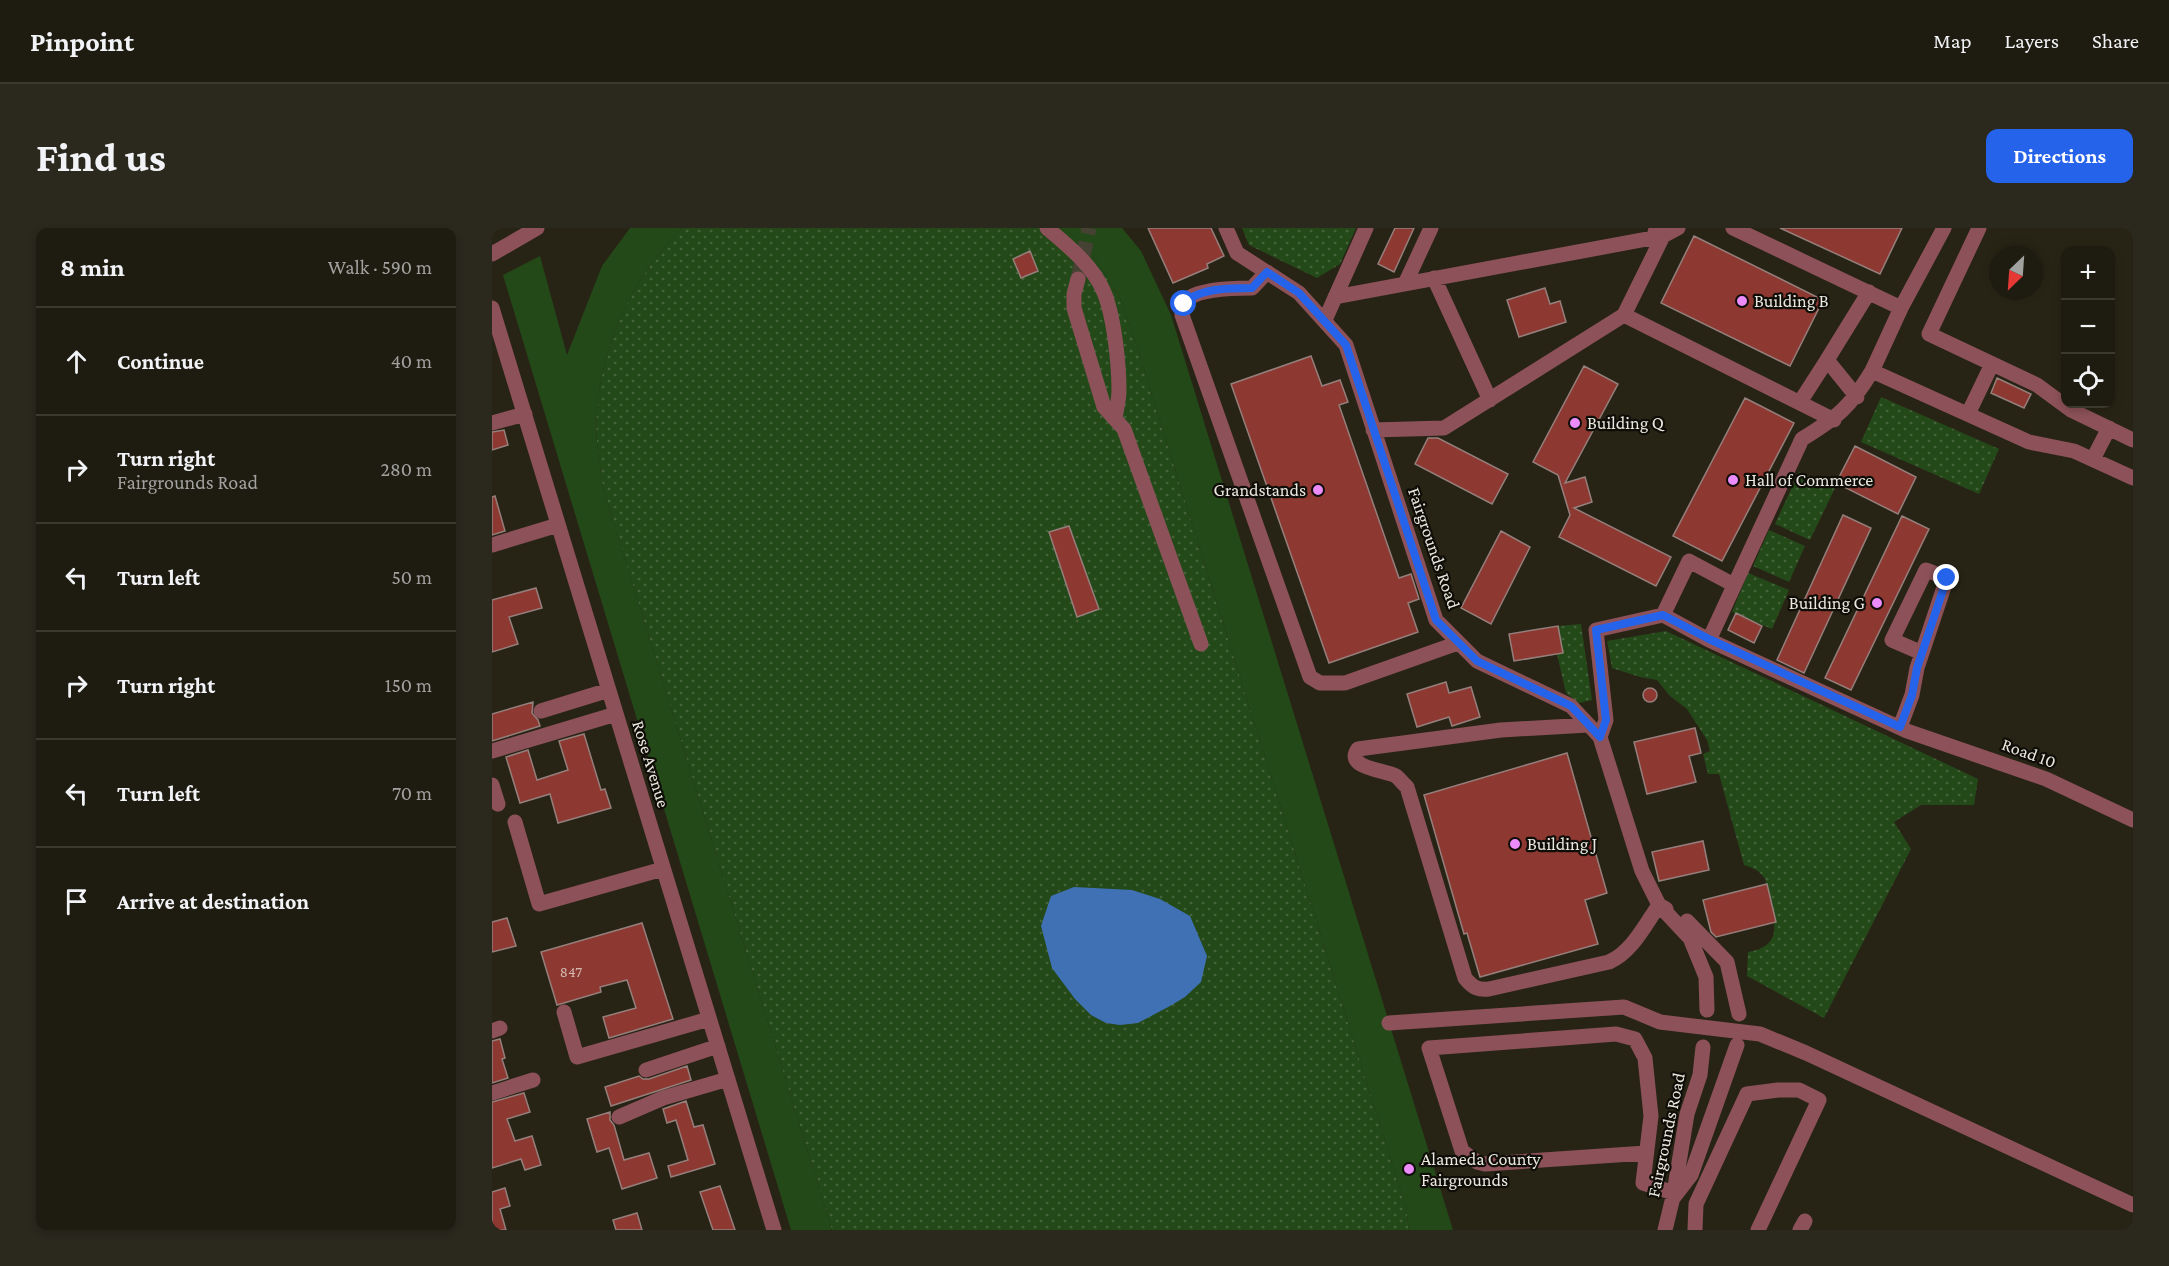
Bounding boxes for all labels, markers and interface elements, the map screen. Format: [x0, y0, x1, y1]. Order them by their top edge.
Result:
text: Pinpoint [30, 26, 134, 57]
text: Map [1933, 29, 1972, 53]
text: Layers [2005, 29, 2059, 53]
text: Share [2092, 29, 2139, 53]
button: Directions [1986, 129, 2133, 183]
text: Find us [36, 133, 166, 180]
north arrow [1989, 246, 2043, 300]
map controls [2061, 246, 2115, 408]
button: + [2061, 246, 2115, 300]
text: 8 min [60, 253, 125, 282]
text: Walk · 590 m [328, 256, 432, 278]
route start [1170, 290, 1196, 316]
place label: Building B [1754, 291, 1829, 311]
marker: Building B [1735, 294, 1749, 308]
button: − [2061, 300, 2115, 354]
icon: ahead [60, 345, 93, 378]
text: Continue [117, 349, 204, 374]
text: 40 m [391, 350, 432, 372]
button: locate [2061, 354, 2115, 408]
place label: Building Q [1587, 413, 1665, 433]
marker: Building Q [1568, 416, 1582, 430]
text: Turn right [117, 446, 215, 471]
icon: right [60, 453, 93, 486]
text: 280 m [381, 458, 432, 480]
place label: Hall of Commerce [1745, 470, 1873, 490]
text: Fairgrounds Road [117, 471, 258, 493]
marker: Hall of Commerce [1726, 473, 1740, 487]
place label: Grandstands [1214, 480, 1306, 500]
marker: Grandstands [1311, 483, 1325, 497]
street label: Fairgrounds Road [1404, 485, 1464, 612]
icon: left [60, 561, 93, 594]
route end [1933, 564, 1959, 590]
text: Turn left [117, 565, 200, 590]
text: 50 m [391, 566, 432, 588]
place label: Building G [1789, 593, 1865, 613]
marker: Building G [1870, 596, 1884, 610]
icon: right [60, 669, 93, 702]
text: Turn right [117, 673, 215, 698]
text: 150 m [385, 674, 432, 696]
street label: Rose Avenue [628, 718, 674, 810]
street label: Road 10 [1999, 734, 2059, 772]
icon: left [60, 777, 93, 810]
text: Turn left [117, 781, 200, 806]
text: 70 m [392, 782, 432, 804]
place label: Building J [1527, 834, 1597, 854]
marker: Building J [1508, 837, 1522, 851]
icon: arrive [60, 885, 93, 918]
text: Arrive at destination [117, 889, 309, 914]
house number: 847 [560, 964, 582, 980]
street label: Fairgrounds Road [1643, 1070, 1689, 1199]
place label: Alameda County Fairgrounds [1421, 1149, 1541, 1190]
marker: Alameda County Fairgrounds [1402, 1162, 1416, 1176]

